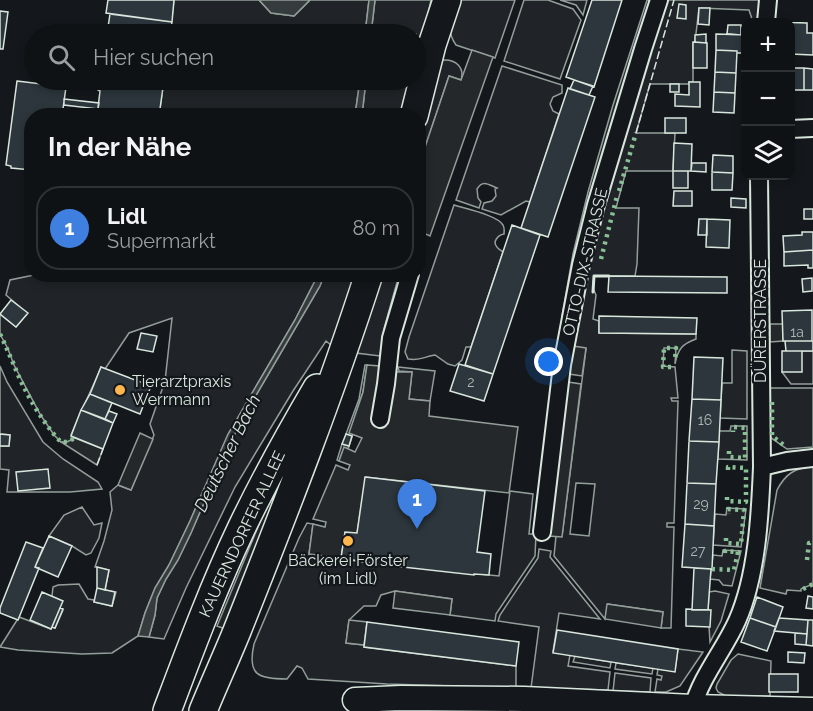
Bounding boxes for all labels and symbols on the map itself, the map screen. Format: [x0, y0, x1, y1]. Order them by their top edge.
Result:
street label: OTTO-DIX-STRASSE [559, 186, 611, 338]
street label: DÜRERSTRASSE [750, 259, 770, 383]
house number: 1a [790, 324, 804, 340]
your location [534, 347, 563, 376]
place label: Tierarztpraxis Werrmann [132, 372, 232, 409]
house number: 2 [467, 374, 475, 390]
marker: Tierarztpraxis Werrmann [113, 383, 127, 397]
water label: Deutscher Bach [190, 391, 264, 515]
house number: 16 [698, 412, 712, 428]
street label: KAUERNDORFER ALLEE [195, 448, 289, 620]
pin: 1 [398, 480, 436, 529]
house number: 29 [693, 496, 709, 512]
marker: Bäckerei Förster (im Lidl) [341, 534, 355, 548]
house number: 27 [691, 543, 706, 559]
place label: Bäckerei Förster (im Lidl) [288, 551, 408, 588]

